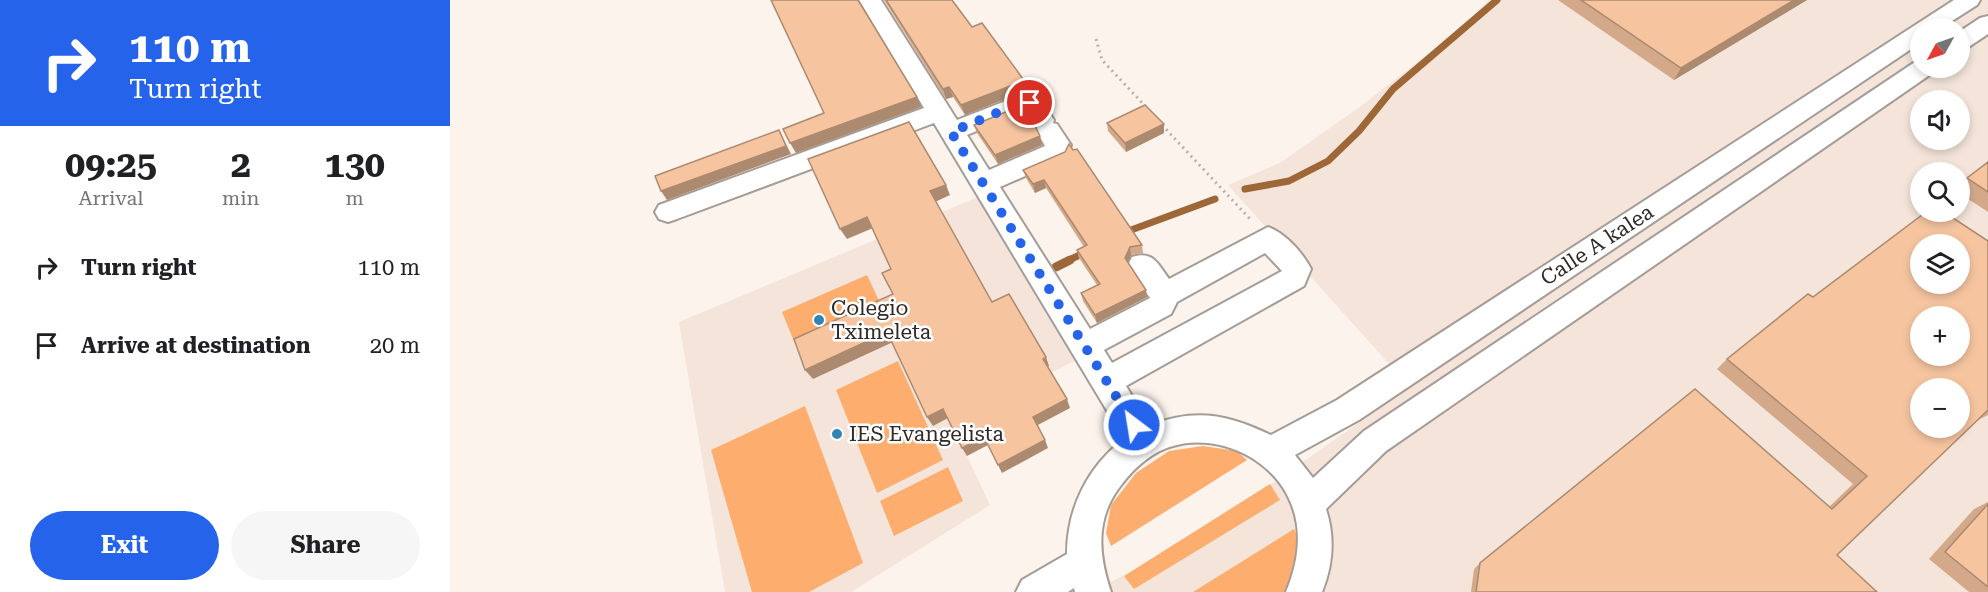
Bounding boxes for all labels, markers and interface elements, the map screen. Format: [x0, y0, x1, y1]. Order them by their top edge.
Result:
north arrow [1910, 18, 1970, 78]
map controls [1910, 18, 1970, 438]
text: 110 m [129, 23, 251, 72]
icon: right [30, 24, 108, 102]
text: Turn right [129, 73, 262, 105]
pin [1004, 77, 1055, 128]
icon: arrive [1013, 86, 1046, 119]
button: sound [1910, 90, 1970, 150]
text: 09:25 [65, 144, 157, 186]
text: 2 [231, 144, 251, 186]
text: 130 [325, 144, 385, 186]
button: search [1910, 162, 1970, 222]
text: Arrival [78, 186, 143, 210]
text: min [222, 186, 259, 210]
text: m [346, 186, 364, 210]
street label: Calle A kalea [1536, 199, 1658, 290]
button: layers [1910, 234, 1970, 294]
icon: right [30, 251, 63, 284]
text: Turn right [81, 255, 196, 280]
text: 110 m [357, 255, 420, 280]
place label: Colegio Tximeleta [831, 296, 932, 344]
button: + [1910, 306, 1970, 366]
marker: Colegio Tximeleta [812, 313, 826, 327]
icon: arrive [30, 329, 63, 362]
text: Arrive at destination [81, 333, 310, 358]
text: 20 m [370, 333, 420, 358]
button: − [1910, 378, 1970, 438]
position arrow [1102, 393, 1166, 457]
place label: IES Evangelista [849, 422, 1004, 446]
marker: IES Evangelista [830, 427, 844, 441]
button: Exit [30, 511, 219, 580]
button: Share [231, 511, 420, 580]

